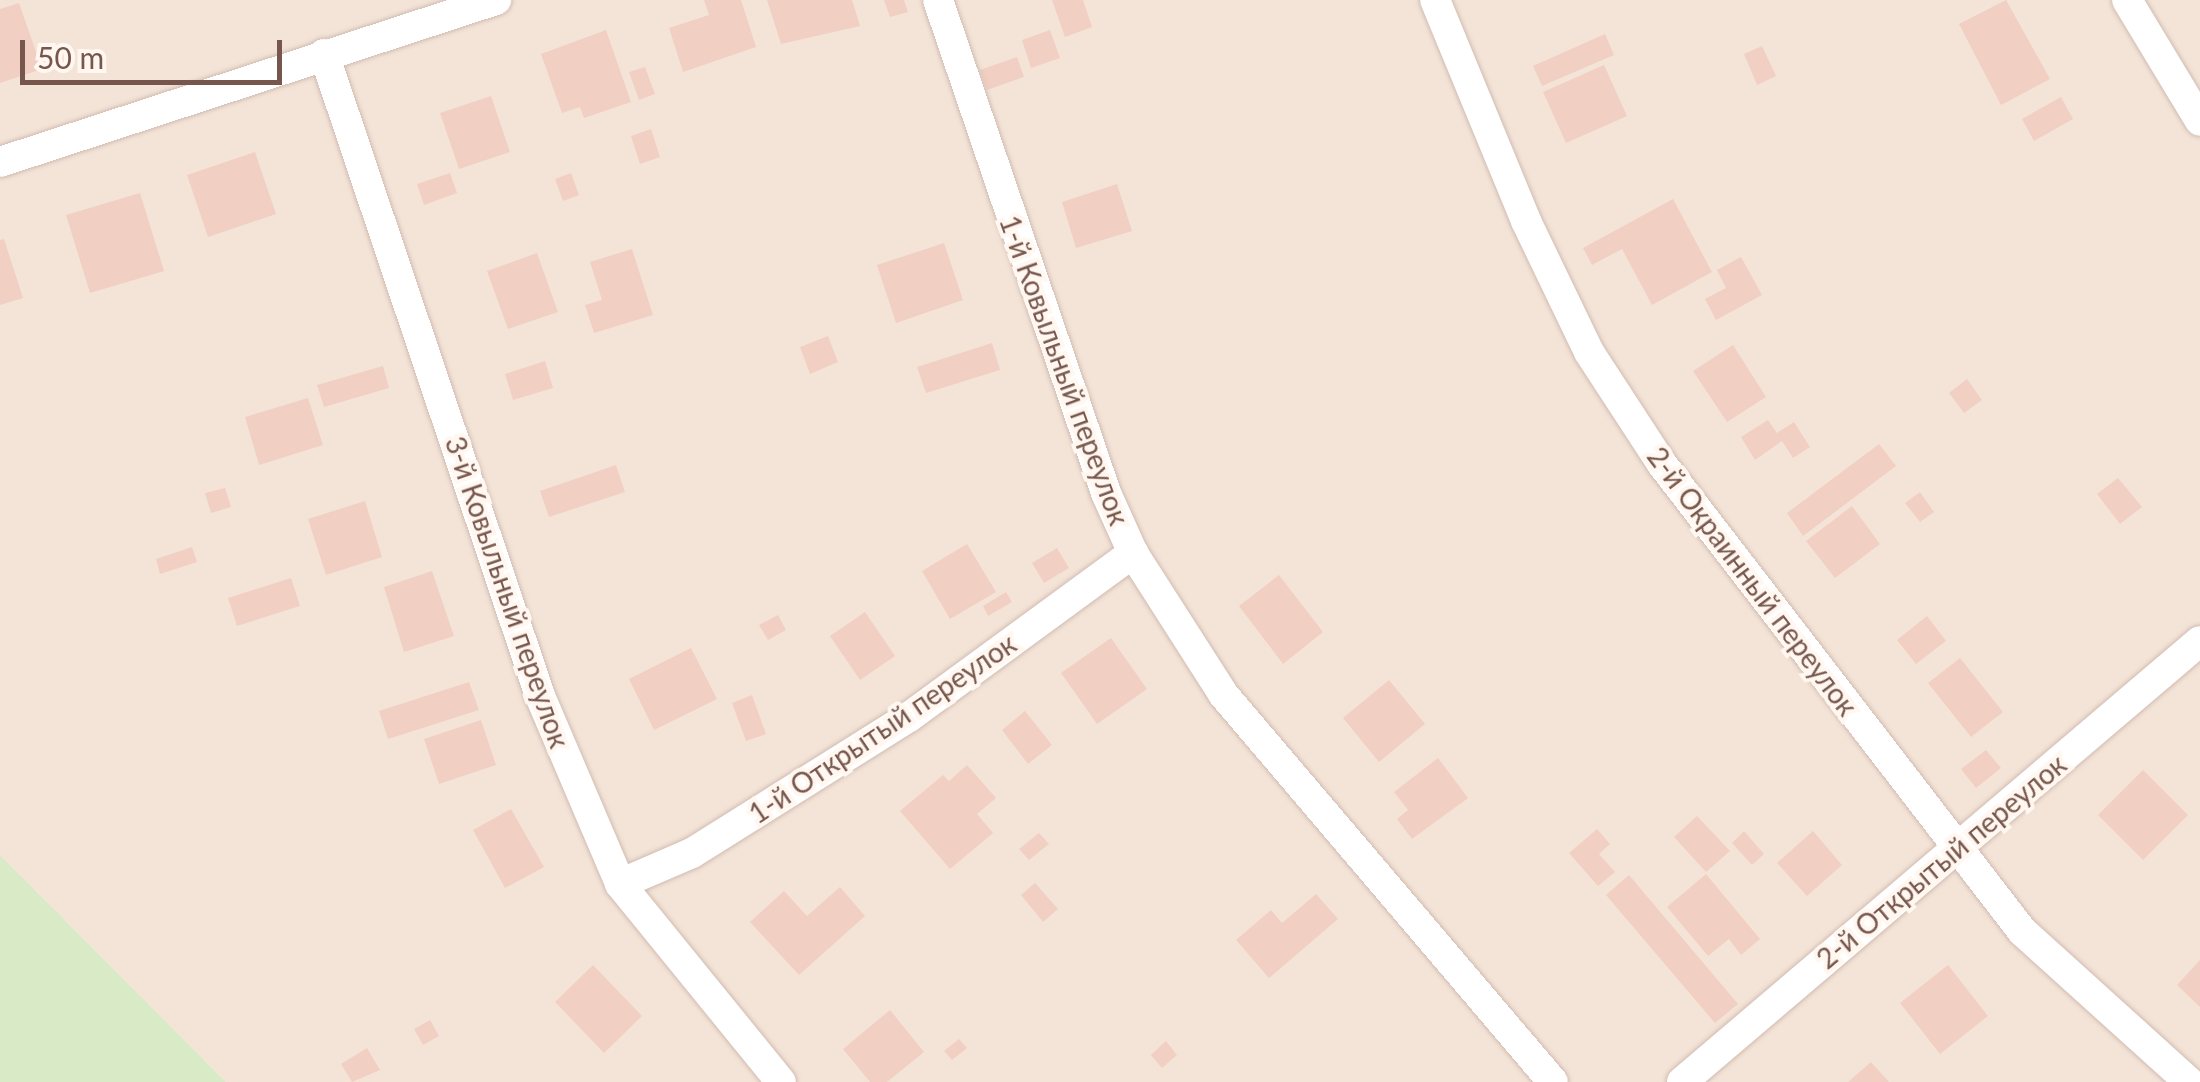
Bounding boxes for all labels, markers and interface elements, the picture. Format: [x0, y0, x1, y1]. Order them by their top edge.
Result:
scale bar [25, 20, 288, 82]
text: 50 m [37, 39, 104, 75]
street label: 1-й Ковыльный переулок [993, 211, 1137, 529]
street label: 3-й Ковыльный переулок [439, 432, 577, 752]
street label: 2-й Окраинный переулок [1641, 440, 1865, 722]
street label: 1-й Открытый переулок [742, 626, 1022, 830]
street label: 2-й Открытый переулок [1810, 747, 2072, 975]

